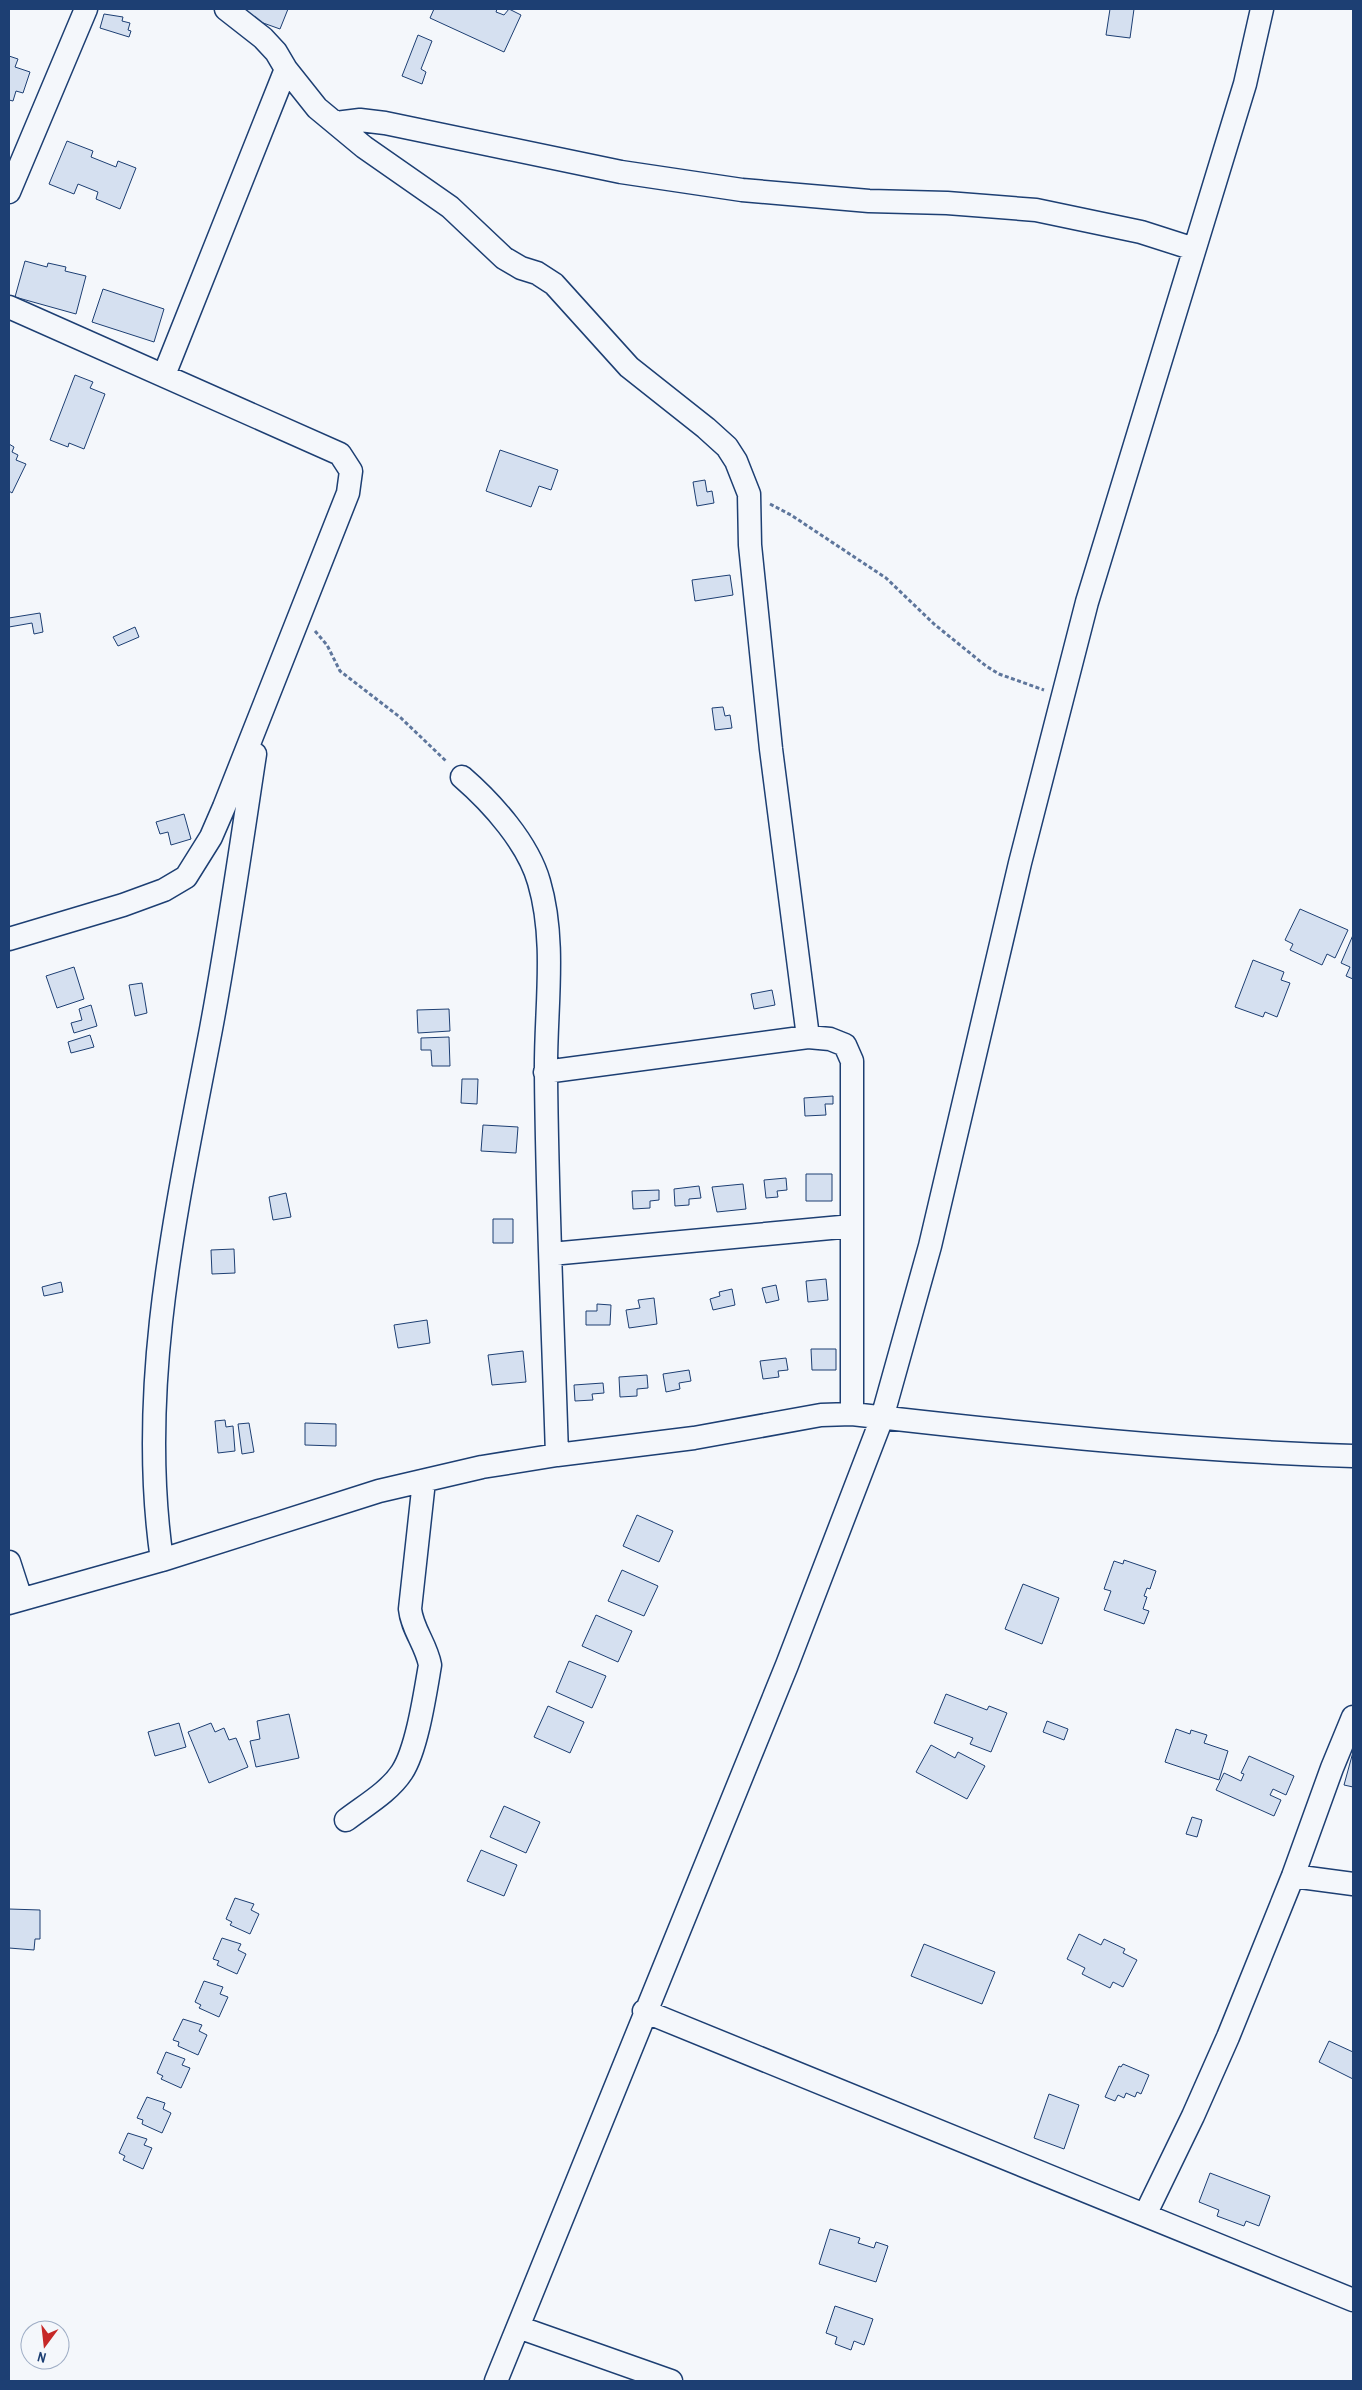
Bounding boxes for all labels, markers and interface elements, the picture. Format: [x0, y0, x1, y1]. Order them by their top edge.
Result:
north arrow [20, 2320, 70, 2370]
text: N [35, 2348, 48, 2367]

